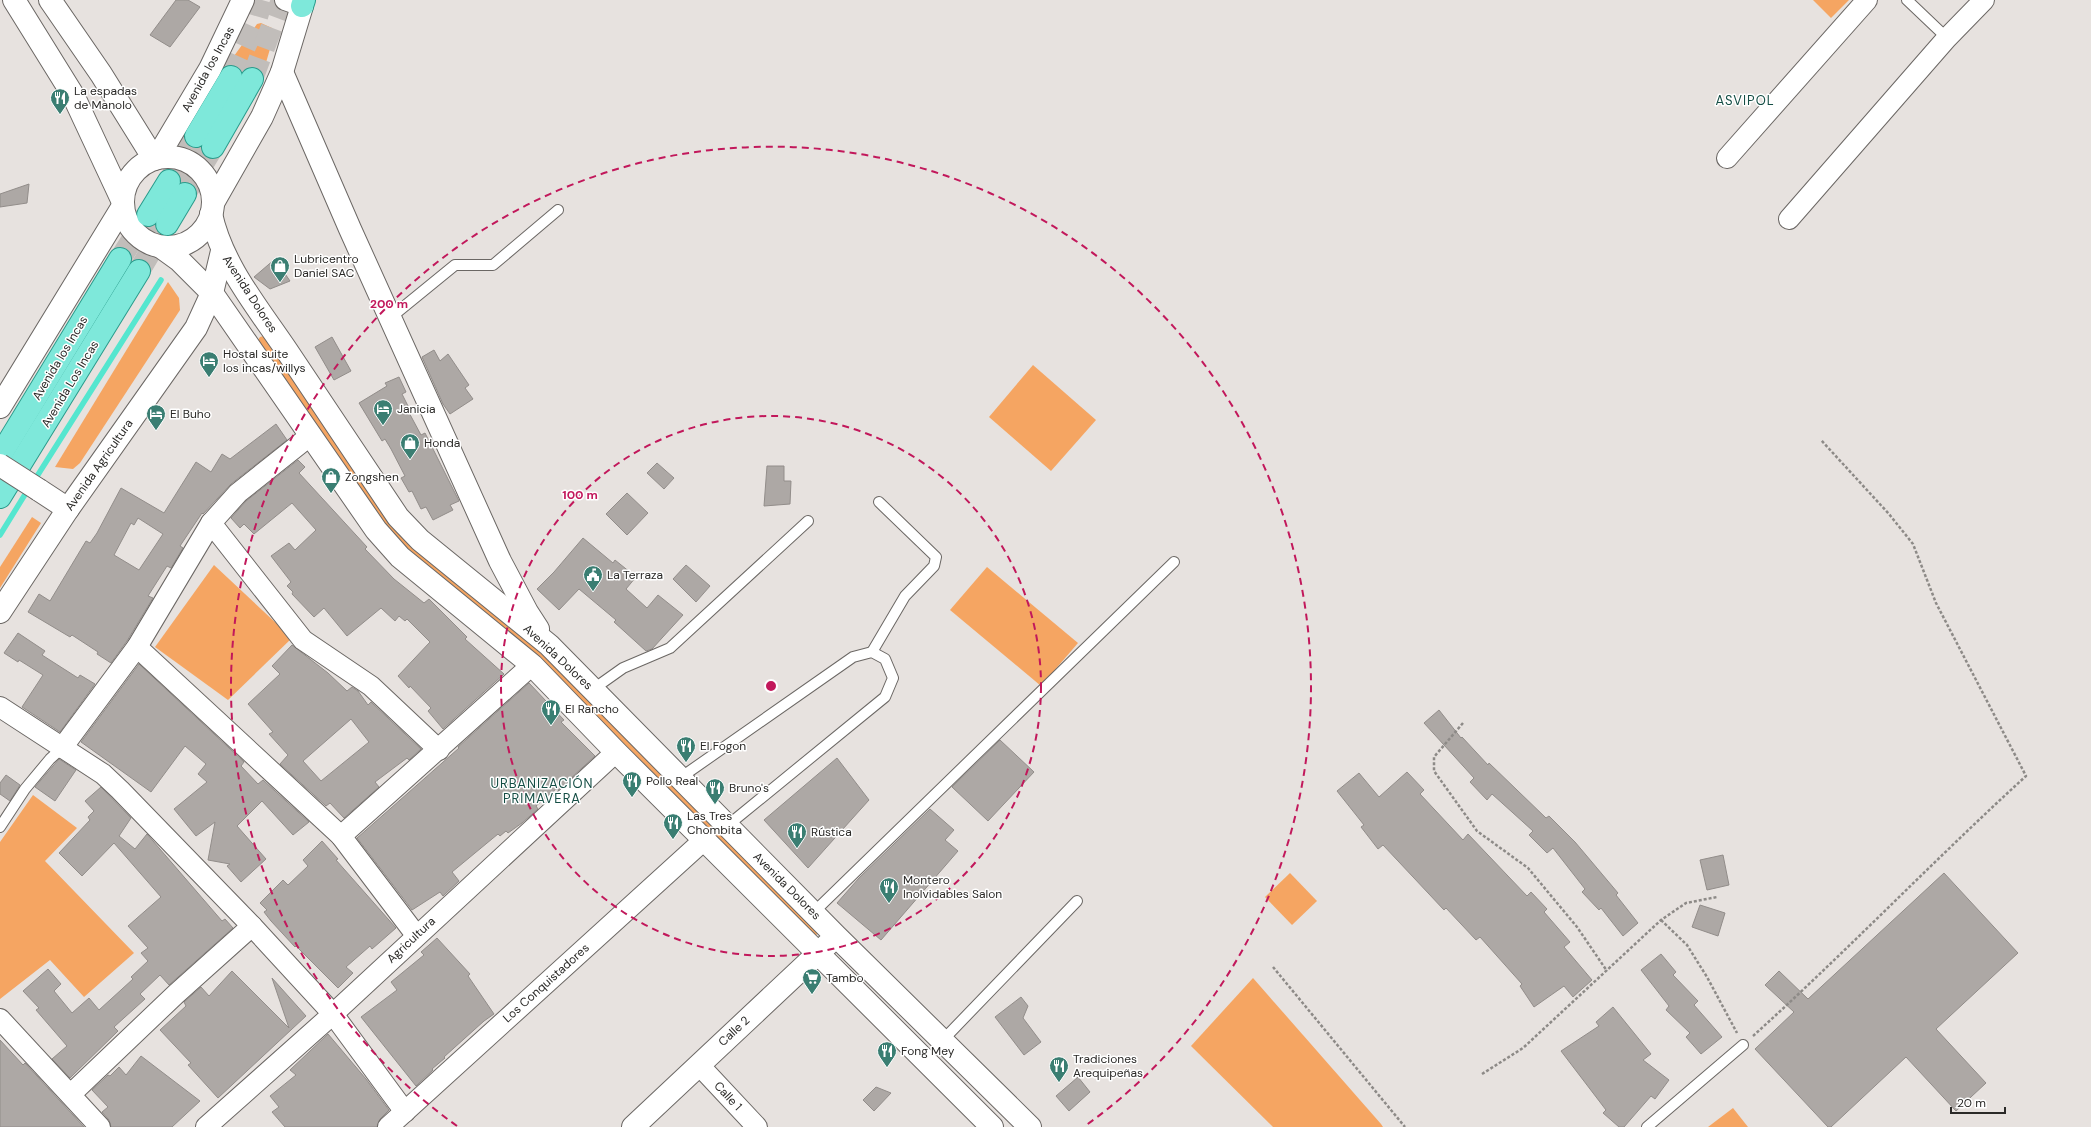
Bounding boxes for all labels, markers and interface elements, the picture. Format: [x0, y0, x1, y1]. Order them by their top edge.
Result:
street label: Avenida los Incas [178, 23, 238, 115]
place label: La espadas de Manolo [74, 83, 137, 113]
restaurant icon: La espadas de Manolo [49, 87, 71, 115]
district label: ASVIPOL [1715, 92, 1775, 109]
place label: Lubricentro Daniel SAC [294, 251, 359, 281]
street label: Avenida Dolores [219, 252, 281, 336]
shop icon: Lubricentro Daniel SAC [269, 255, 291, 283]
text: 200 m [370, 296, 408, 312]
street label: Avenida los Incas [29, 313, 91, 403]
street label: Avenida Los Incas [38, 338, 102, 430]
place label: Hostal suite los incas/willys [223, 346, 306, 376]
hotel icon: Hostal suite los incas/willys [198, 350, 220, 378]
hotel icon: Janicia [372, 398, 394, 426]
place label: Janicia [397, 401, 436, 417]
hotel icon: El Buho [145, 403, 167, 431]
place label: El Buho [170, 406, 211, 422]
street label: Avenida Agricultura [61, 416, 137, 514]
shop icon: Honda [399, 432, 421, 460]
place label: Honda [424, 435, 460, 451]
shop icon: Zongshen [320, 466, 342, 494]
place label: Zongshen [345, 469, 399, 485]
text: 100 m [562, 487, 598, 503]
public building icon: La Terraza [582, 564, 604, 592]
place label: La Terraza [607, 567, 663, 583]
street label: Avenida Dolores [520, 621, 596, 693]
centre of rings [764, 679, 778, 693]
restaurant icon: El Rancho [540, 698, 562, 726]
place label: El Rancho [565, 701, 619, 717]
restaurant icon: El Fogon [675, 735, 697, 763]
place label: El Fogon [700, 738, 746, 754]
restaurant icon: Pollo Real [621, 770, 643, 798]
place label: Pollo Real [646, 773, 698, 789]
district label: URBANIZACIÓN PRIMAVERA [490, 775, 594, 807]
restaurant icon: Bruno's [704, 777, 726, 805]
place label: Bruno's [729, 780, 769, 796]
place label: Las Tres Chombita [687, 808, 742, 838]
restaurant icon: Las Tres Chombita [662, 812, 684, 840]
restaurant icon: Rústica [786, 821, 808, 849]
place label: Rústica [811, 824, 852, 840]
street label: Avenida Dolores [750, 849, 824, 923]
place label: Montero Inolvidables Salon [903, 872, 1002, 902]
restaurant icon: Montero Inolvidables Salon [878, 876, 900, 904]
street label: Agricultura [383, 913, 439, 967]
street label: Los Conquistadores [499, 940, 593, 1026]
supermarket icon: Tambo [801, 967, 823, 995]
place label: Tambo [826, 970, 864, 986]
street label: Calle 2 [715, 1012, 753, 1050]
restaurant icon: Fong Mey [876, 1040, 898, 1068]
place label: Fong Mey [901, 1043, 955, 1059]
place label: Tradiciones Arequipeñas [1073, 1051, 1143, 1081]
restaurant icon: Tradiciones Arequipeñas [1048, 1055, 1070, 1083]
street label: Calle 1 [710, 1078, 746, 1114]
scale bar [1951, 1089, 2005, 1115]
text: 20 m [1957, 1095, 1986, 1111]

